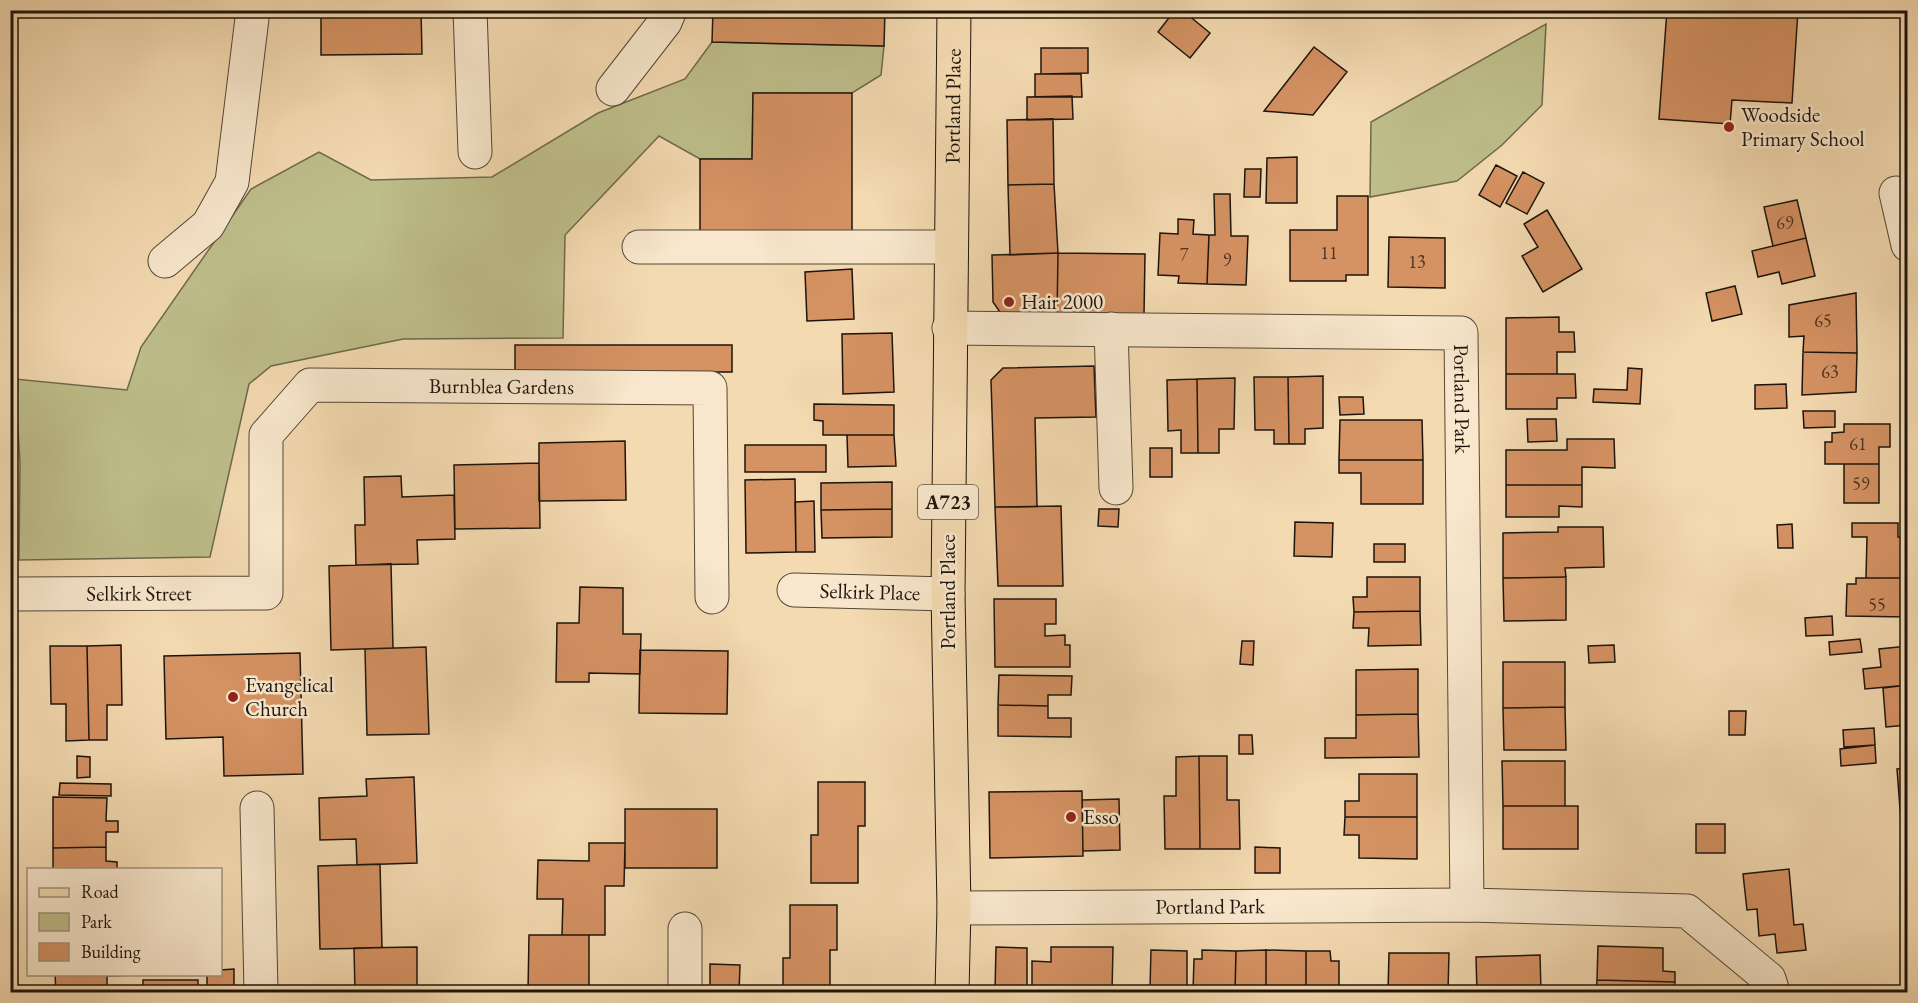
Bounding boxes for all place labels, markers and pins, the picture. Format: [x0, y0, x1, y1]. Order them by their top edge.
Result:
place label: Woodside Primary School [1741, 101, 1865, 152]
marker: Woodside Primary School [1722, 120, 1736, 134]
place label: Hair 2000 [1021, 288, 1103, 315]
marker: Hair 2000 [1002, 295, 1016, 309]
place label: Evangelical Church [245, 671, 334, 722]
marker: Evangelical Church [226, 690, 240, 704]
place label: Esso [1083, 803, 1119, 830]
marker: Esso [1064, 810, 1078, 824]

